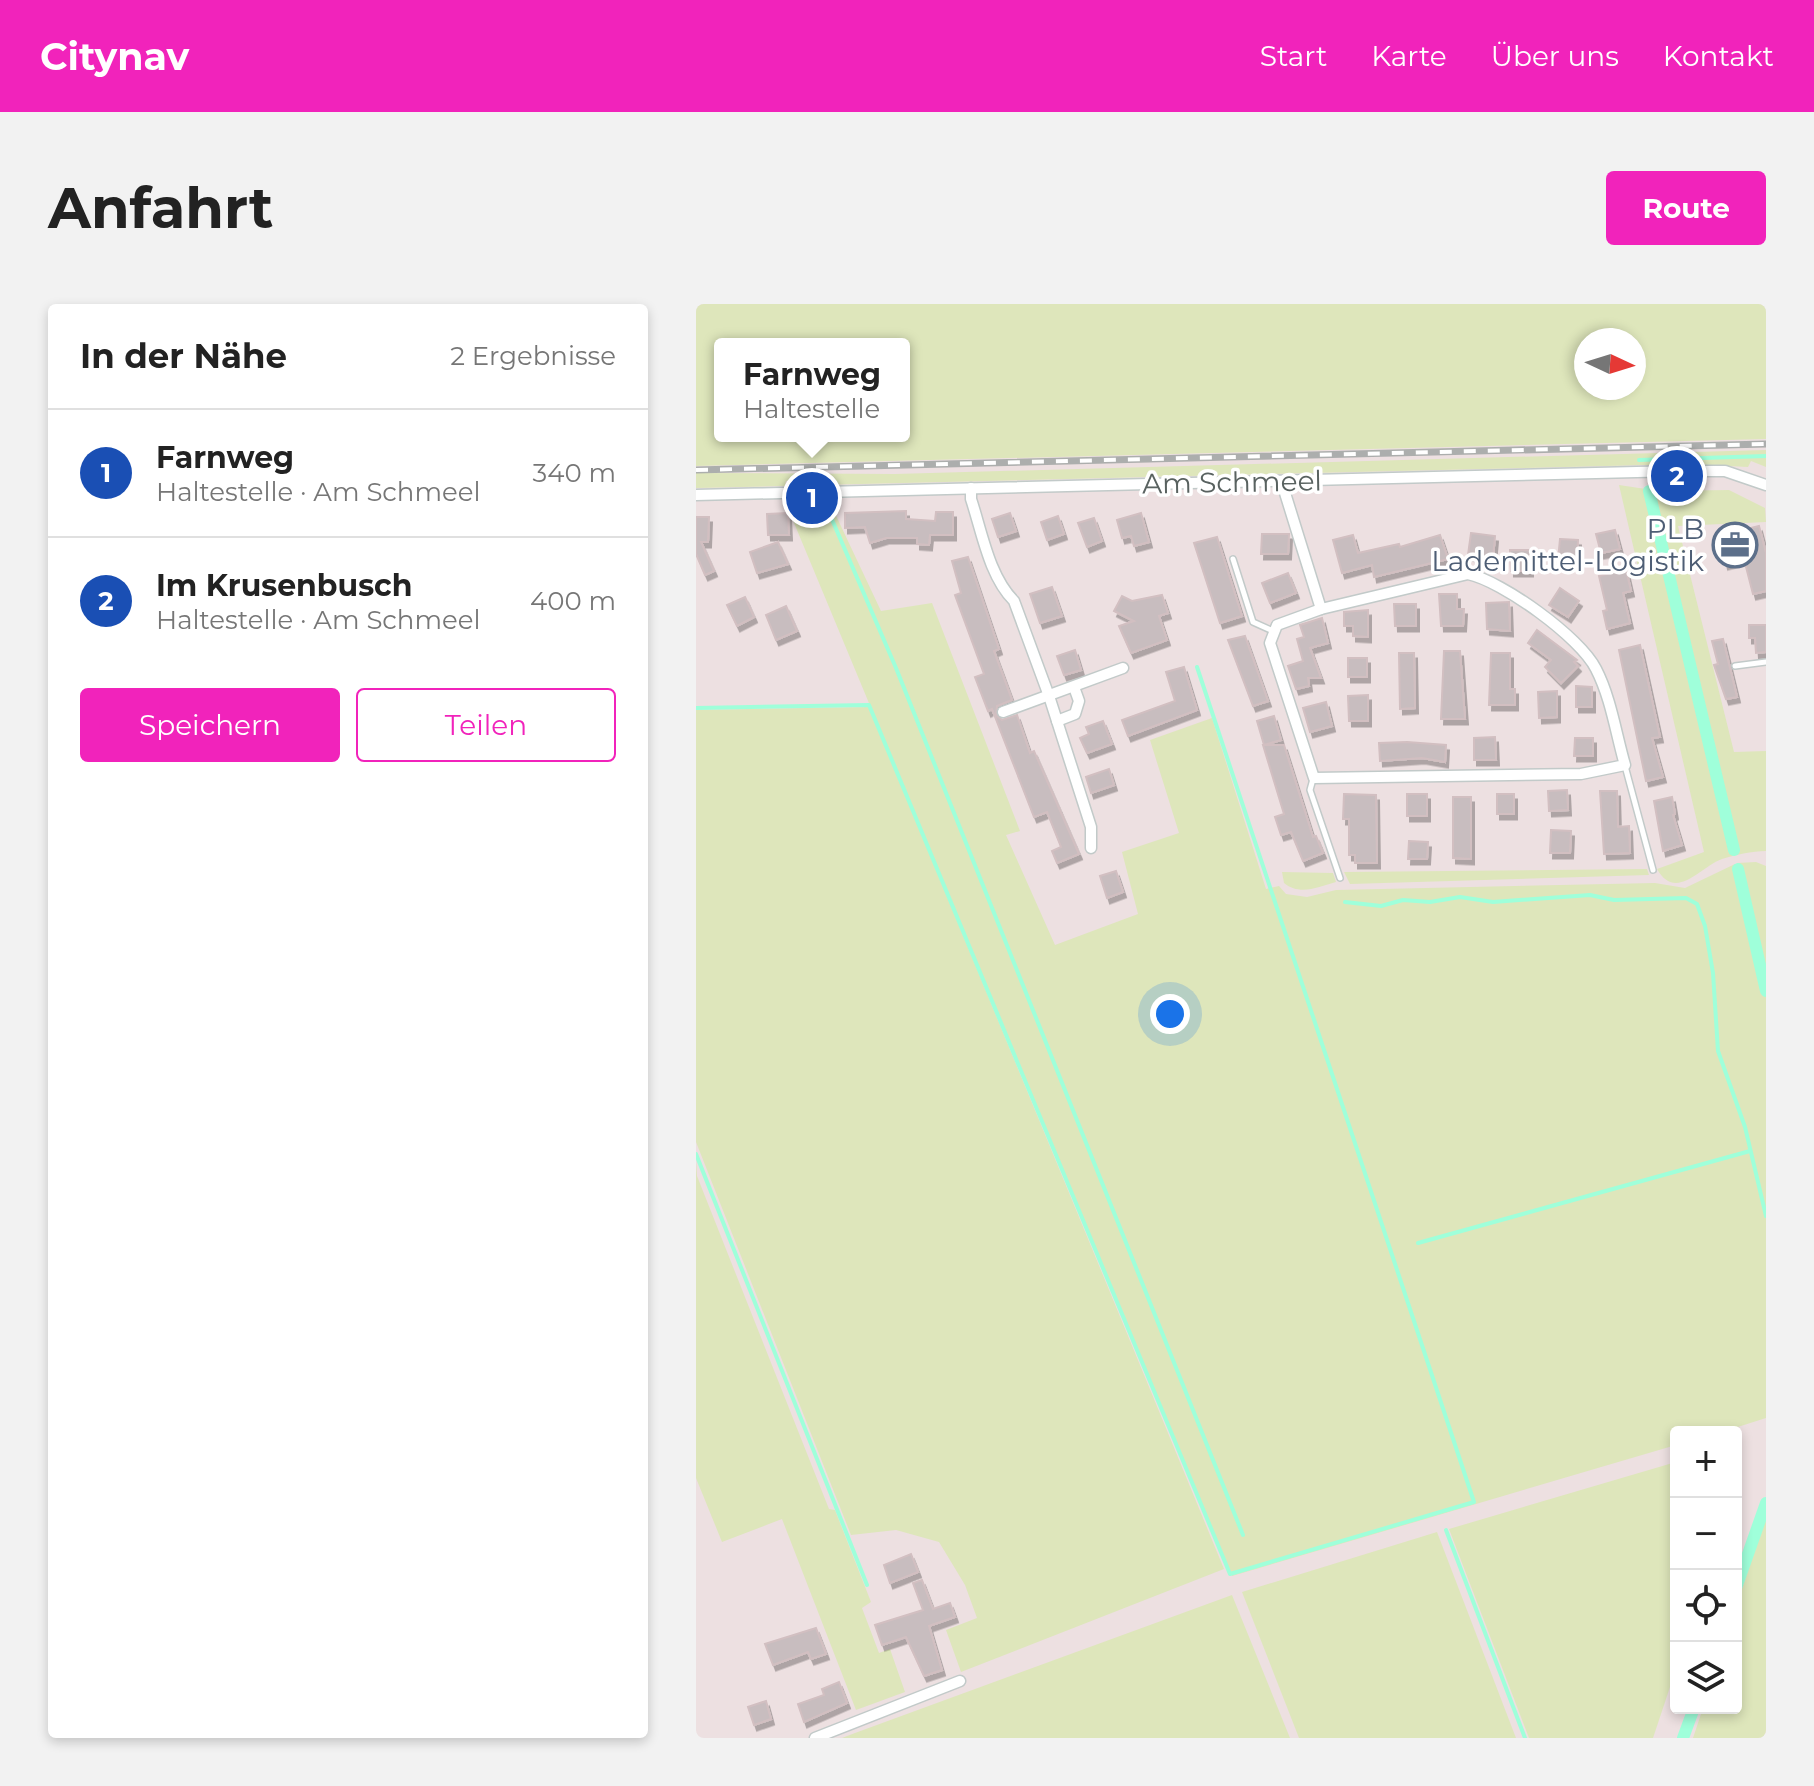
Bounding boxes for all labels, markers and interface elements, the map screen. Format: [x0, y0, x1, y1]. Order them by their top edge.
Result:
text: Citynav [40, 33, 189, 80]
text: Start [1260, 39, 1327, 73]
text: Karte [1371, 39, 1447, 73]
text: Über uns [1491, 39, 1619, 73]
text: Kontakt [1663, 39, 1774, 73]
button: Route [1606, 171, 1766, 245]
text: Anfahrt [48, 174, 273, 242]
north arrow [1574, 328, 1646, 400]
text: In der Nähe [80, 335, 287, 377]
popup [714, 338, 910, 442]
text: 2 Ergebnisse [450, 340, 616, 372]
text: Farnweg [743, 356, 881, 393]
text: Haltestelle [743, 393, 880, 425]
text: Farnweg [156, 439, 294, 476]
pin: 2 [1651, 446, 1703, 506]
text: 1 [101, 457, 111, 489]
text: 340 m [533, 457, 616, 489]
street label: Am Schmeel [1142, 463, 1322, 501]
pin: 1 [786, 468, 838, 528]
text: Haltestelle · Am Schmeel [156, 476, 480, 508]
place label: PLB Lademittel-Logistik [1431, 512, 1704, 578]
office icon: PLB Lademittel-Logistik [1711, 521, 1759, 569]
text: Im Krusenbusch [156, 567, 412, 604]
text: 2 [98, 585, 114, 617]
text: 400 m [530, 585, 616, 617]
text: Haltestelle · Am Schmeel [156, 604, 480, 636]
button: Speichern [80, 688, 340, 762]
button: Teilen [356, 688, 616, 762]
your location [1150, 994, 1190, 1034]
map controls [1670, 1426, 1742, 1714]
button: + [1670, 1426, 1742, 1498]
button: − [1670, 1498, 1742, 1570]
button: locate [1670, 1570, 1742, 1642]
button: layers [1670, 1642, 1742, 1714]

